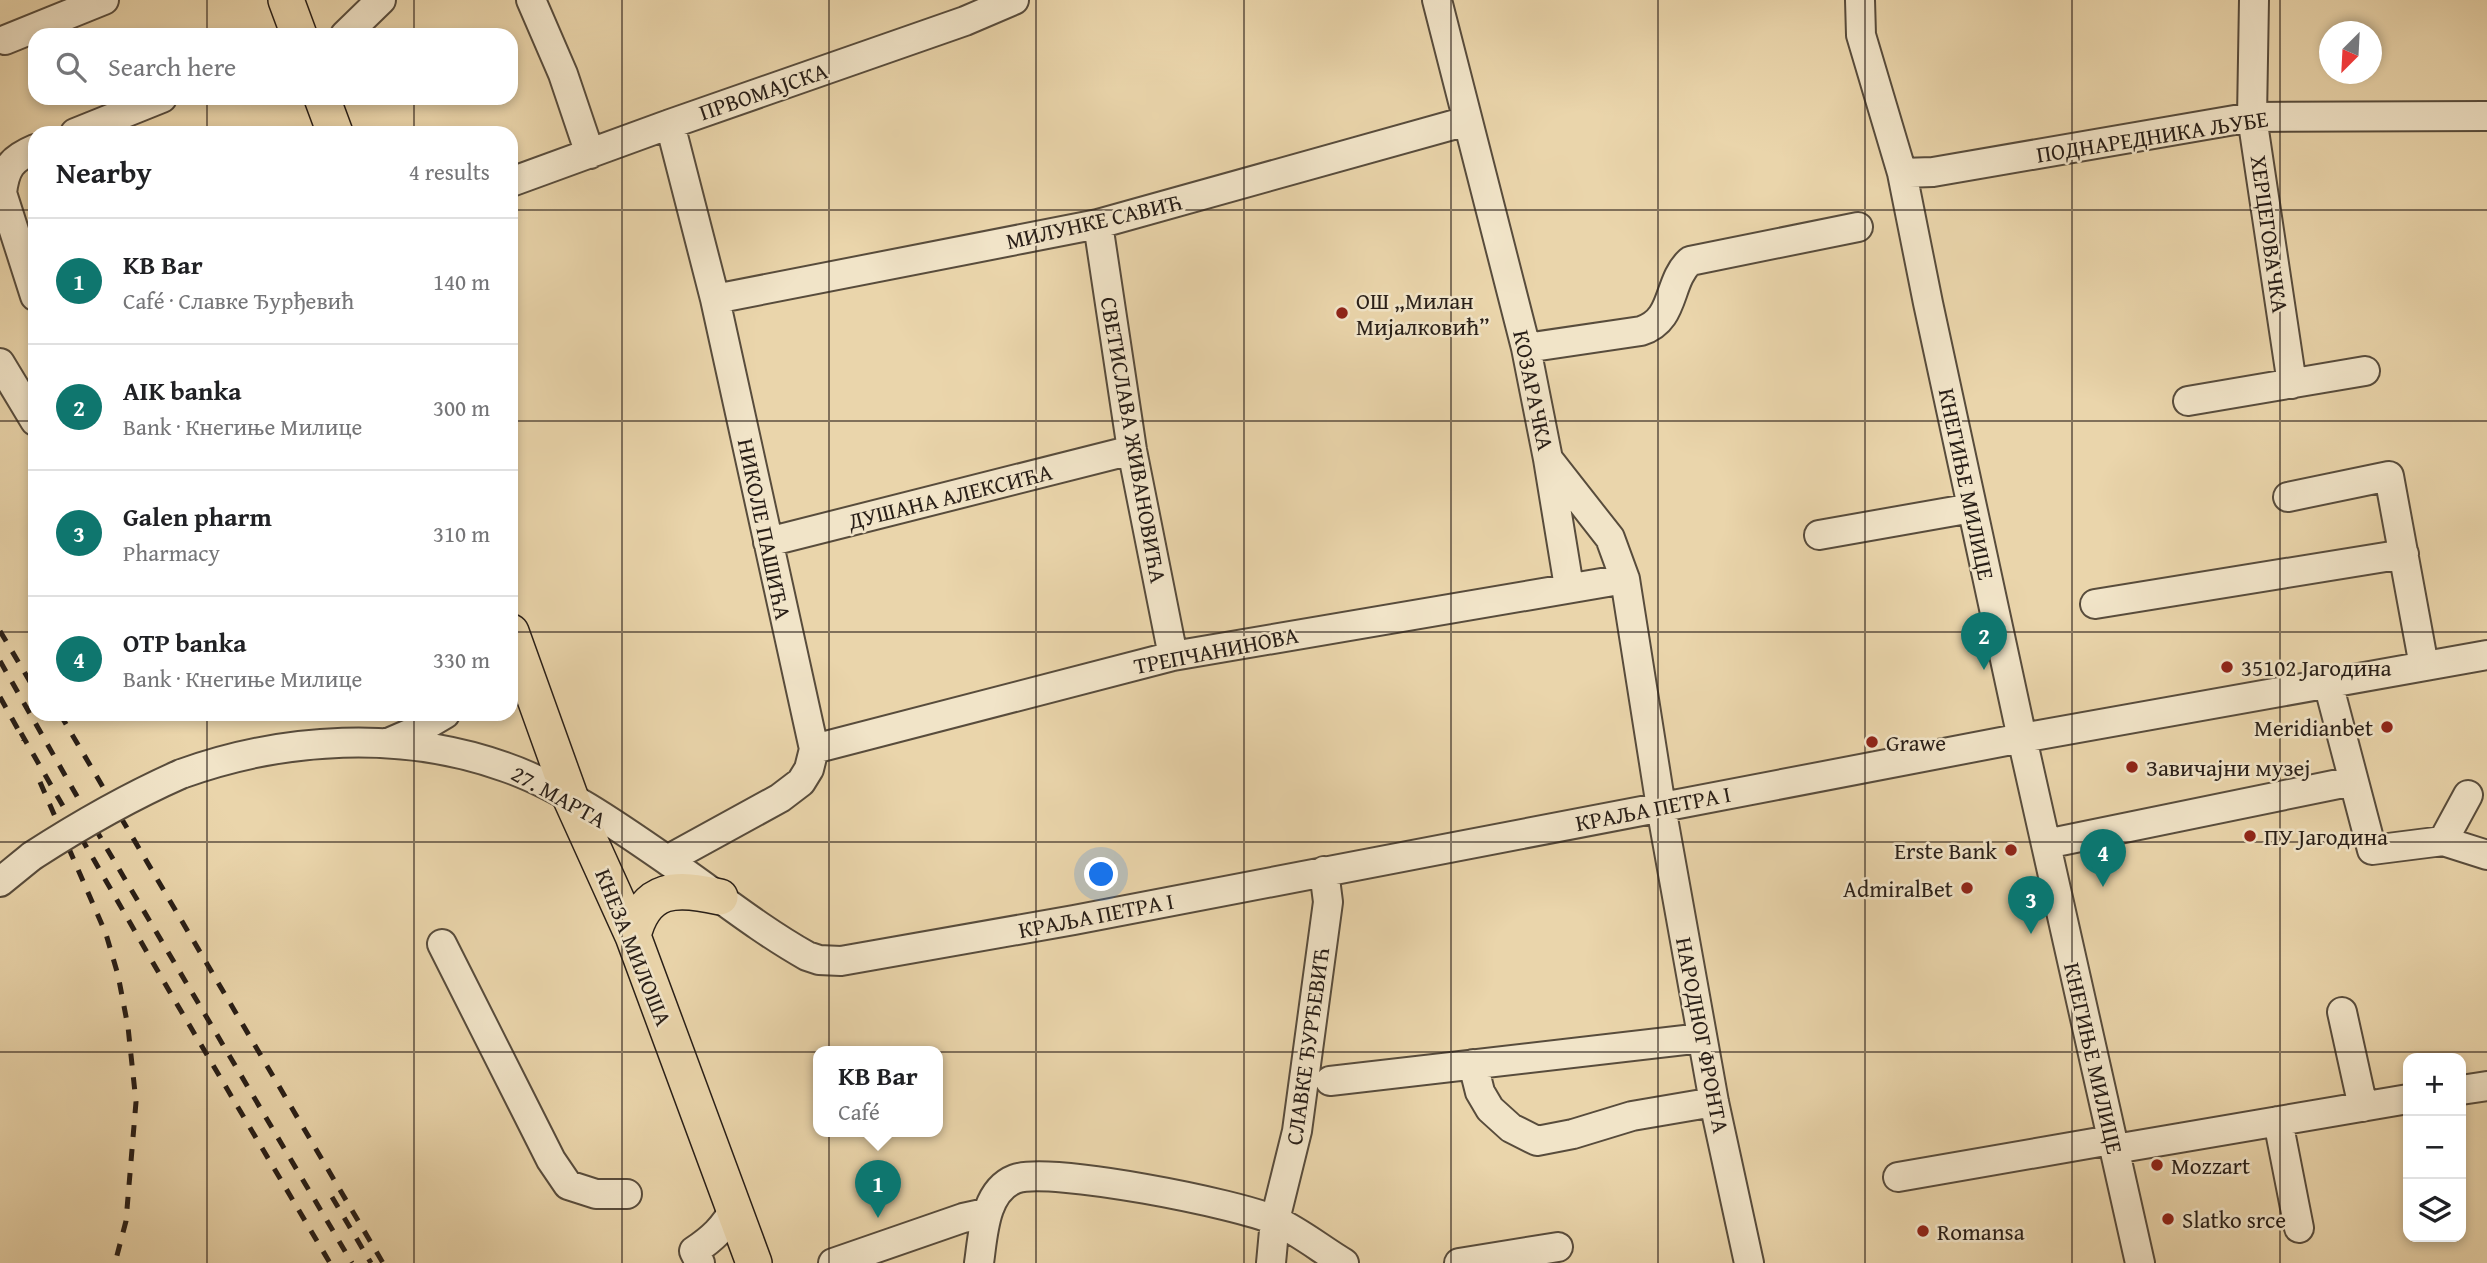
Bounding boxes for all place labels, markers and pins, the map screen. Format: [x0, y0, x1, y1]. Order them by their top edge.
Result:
place label: ОШ „Милан Мијалковић” [1356, 284, 1490, 343]
marker: ОШ „Милан Мијалковић” [1334, 305, 1350, 321]
pin: 2 [1961, 612, 2007, 670]
place label: 35102 Јагодина [2241, 651, 2392, 684]
marker: 35102 Јагодина [2219, 659, 2235, 675]
place label: Meridianbet [2254, 711, 2373, 744]
marker: Meridianbet [2379, 719, 2395, 735]
place label: Grawe [1886, 726, 1946, 759]
marker: Grawe [1864, 734, 1880, 750]
place label: Завичајни музеј [2146, 751, 2310, 784]
marker: Завичајни музеј [2124, 759, 2140, 775]
place label: ПУ Јагодина [2264, 820, 2388, 853]
marker: ПУ Јагодина [2242, 828, 2258, 844]
pin: 4 [2080, 829, 2126, 887]
place label: Erste Bank [1894, 834, 1997, 867]
marker: Erste Bank [2003, 842, 2019, 858]
place label: AdmiralBet [1843, 872, 1953, 905]
pin: 3 [2008, 876, 2054, 934]
marker: AdmiralBet [1959, 880, 1975, 896]
place label: Mozzart [2171, 1149, 2250, 1182]
marker: Mozzart [2149, 1157, 2165, 1173]
pin: 1 [855, 1160, 901, 1218]
place label: Slatko srce [2182, 1203, 2286, 1236]
marker: Slatko srce [2160, 1211, 2176, 1227]
place label: Romansa [1937, 1215, 2025, 1248]
marker: Romansa [1915, 1223, 1931, 1239]

